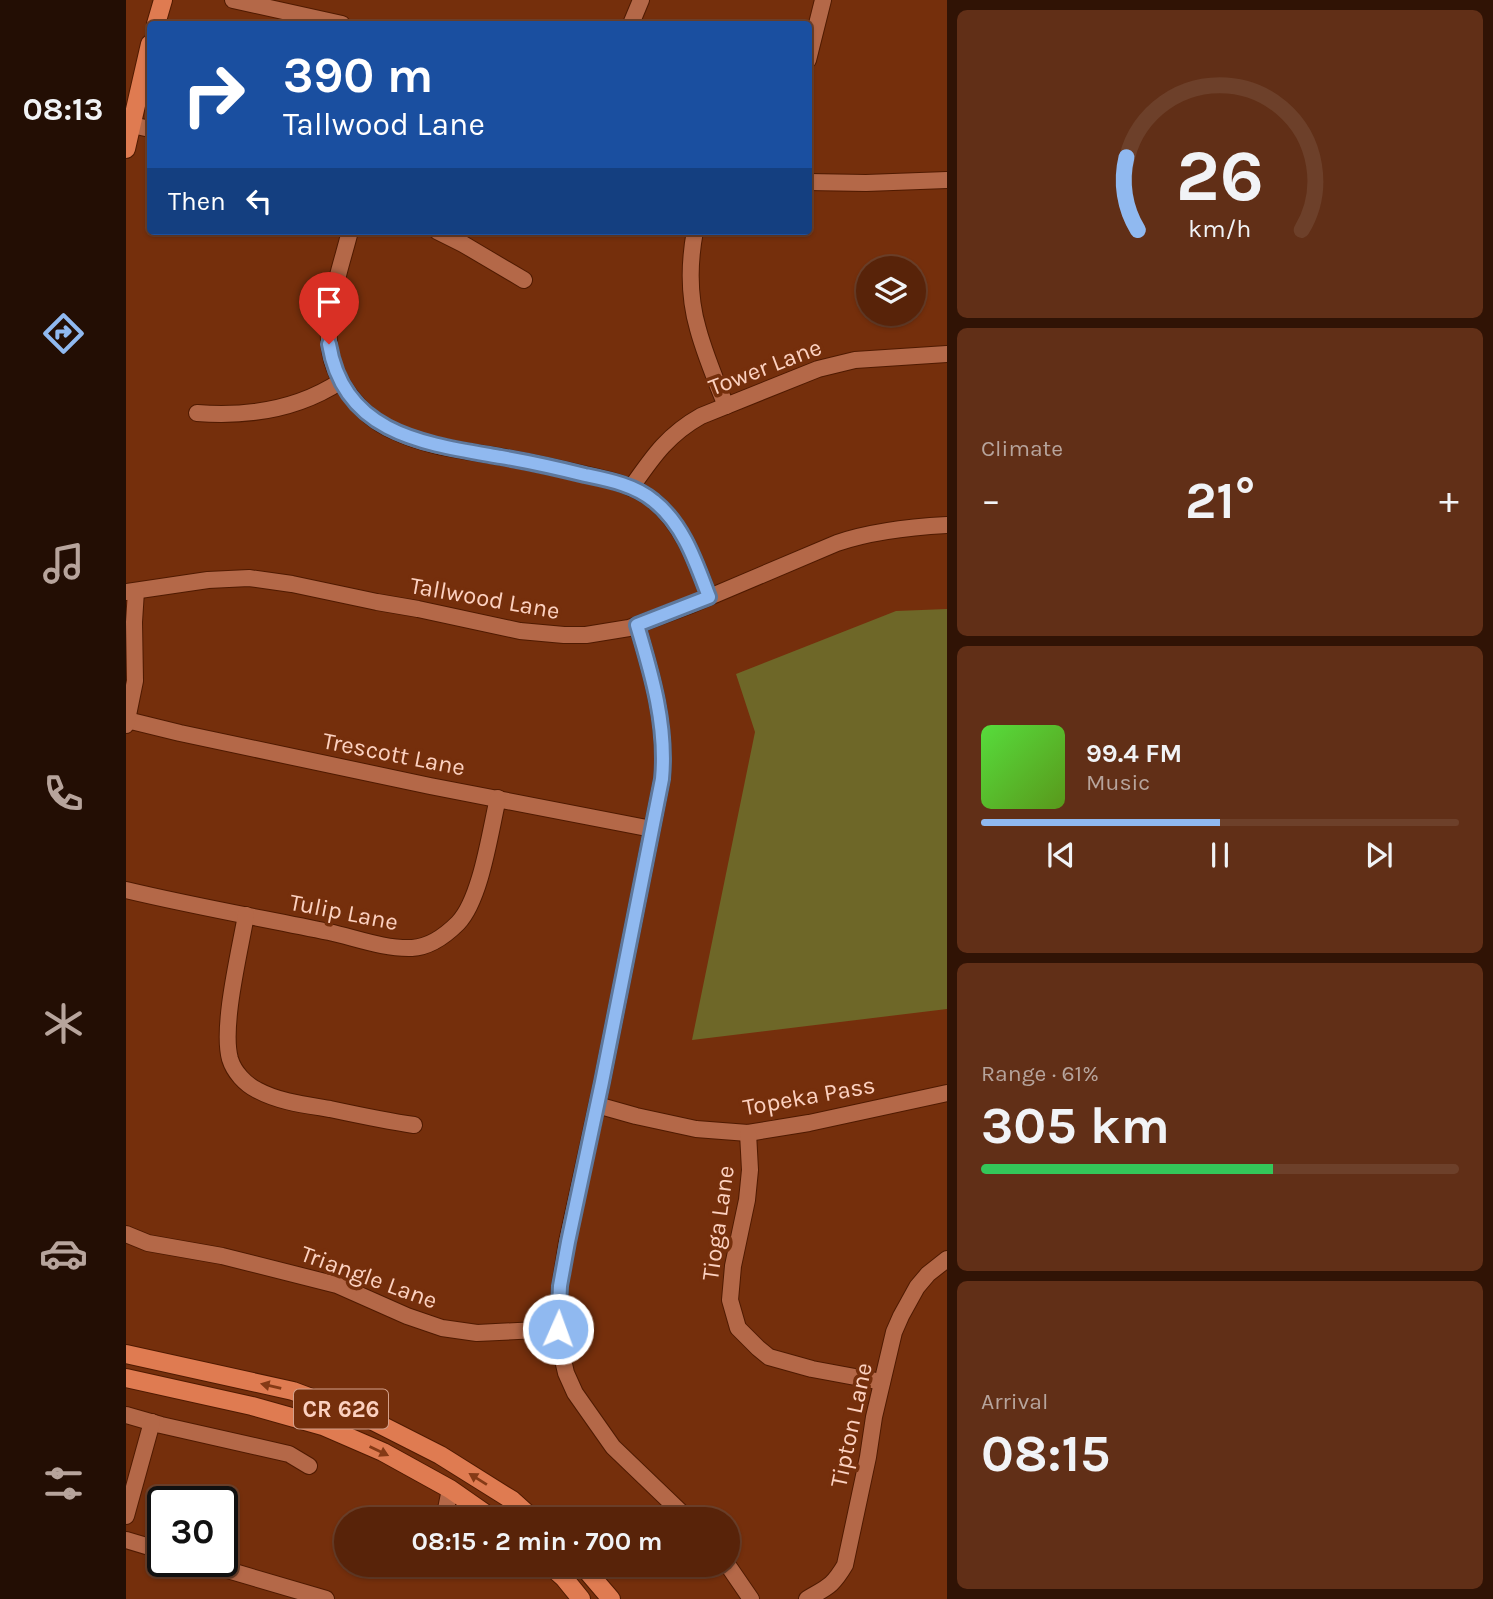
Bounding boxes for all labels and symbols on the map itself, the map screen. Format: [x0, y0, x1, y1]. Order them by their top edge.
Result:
pin [299, 272, 359, 344]
street label: Tower Lane [705, 333, 825, 401]
street label: Tallwood Lane [408, 571, 562, 625]
street label: Trescott Lane [320, 726, 468, 782]
street label: Tulip Lane [287, 888, 401, 936]
street label: Topeka Pass [741, 1071, 877, 1121]
street label: Tioga Lane [696, 1164, 740, 1282]
street label: Triangle Lane [297, 1239, 441, 1315]
position arrow [521, 1292, 595, 1366]
street label: Tipton Lane [824, 1360, 878, 1490]
one-way arrow [260, 1381, 282, 1392]
road number: CR 626 [294, 1390, 388, 1428]
one-way arrow [369, 1445, 389, 1456]
one-way arrow [468, 1472, 488, 1485]
speed limit sign: 30 [147, 1486, 238, 1577]

